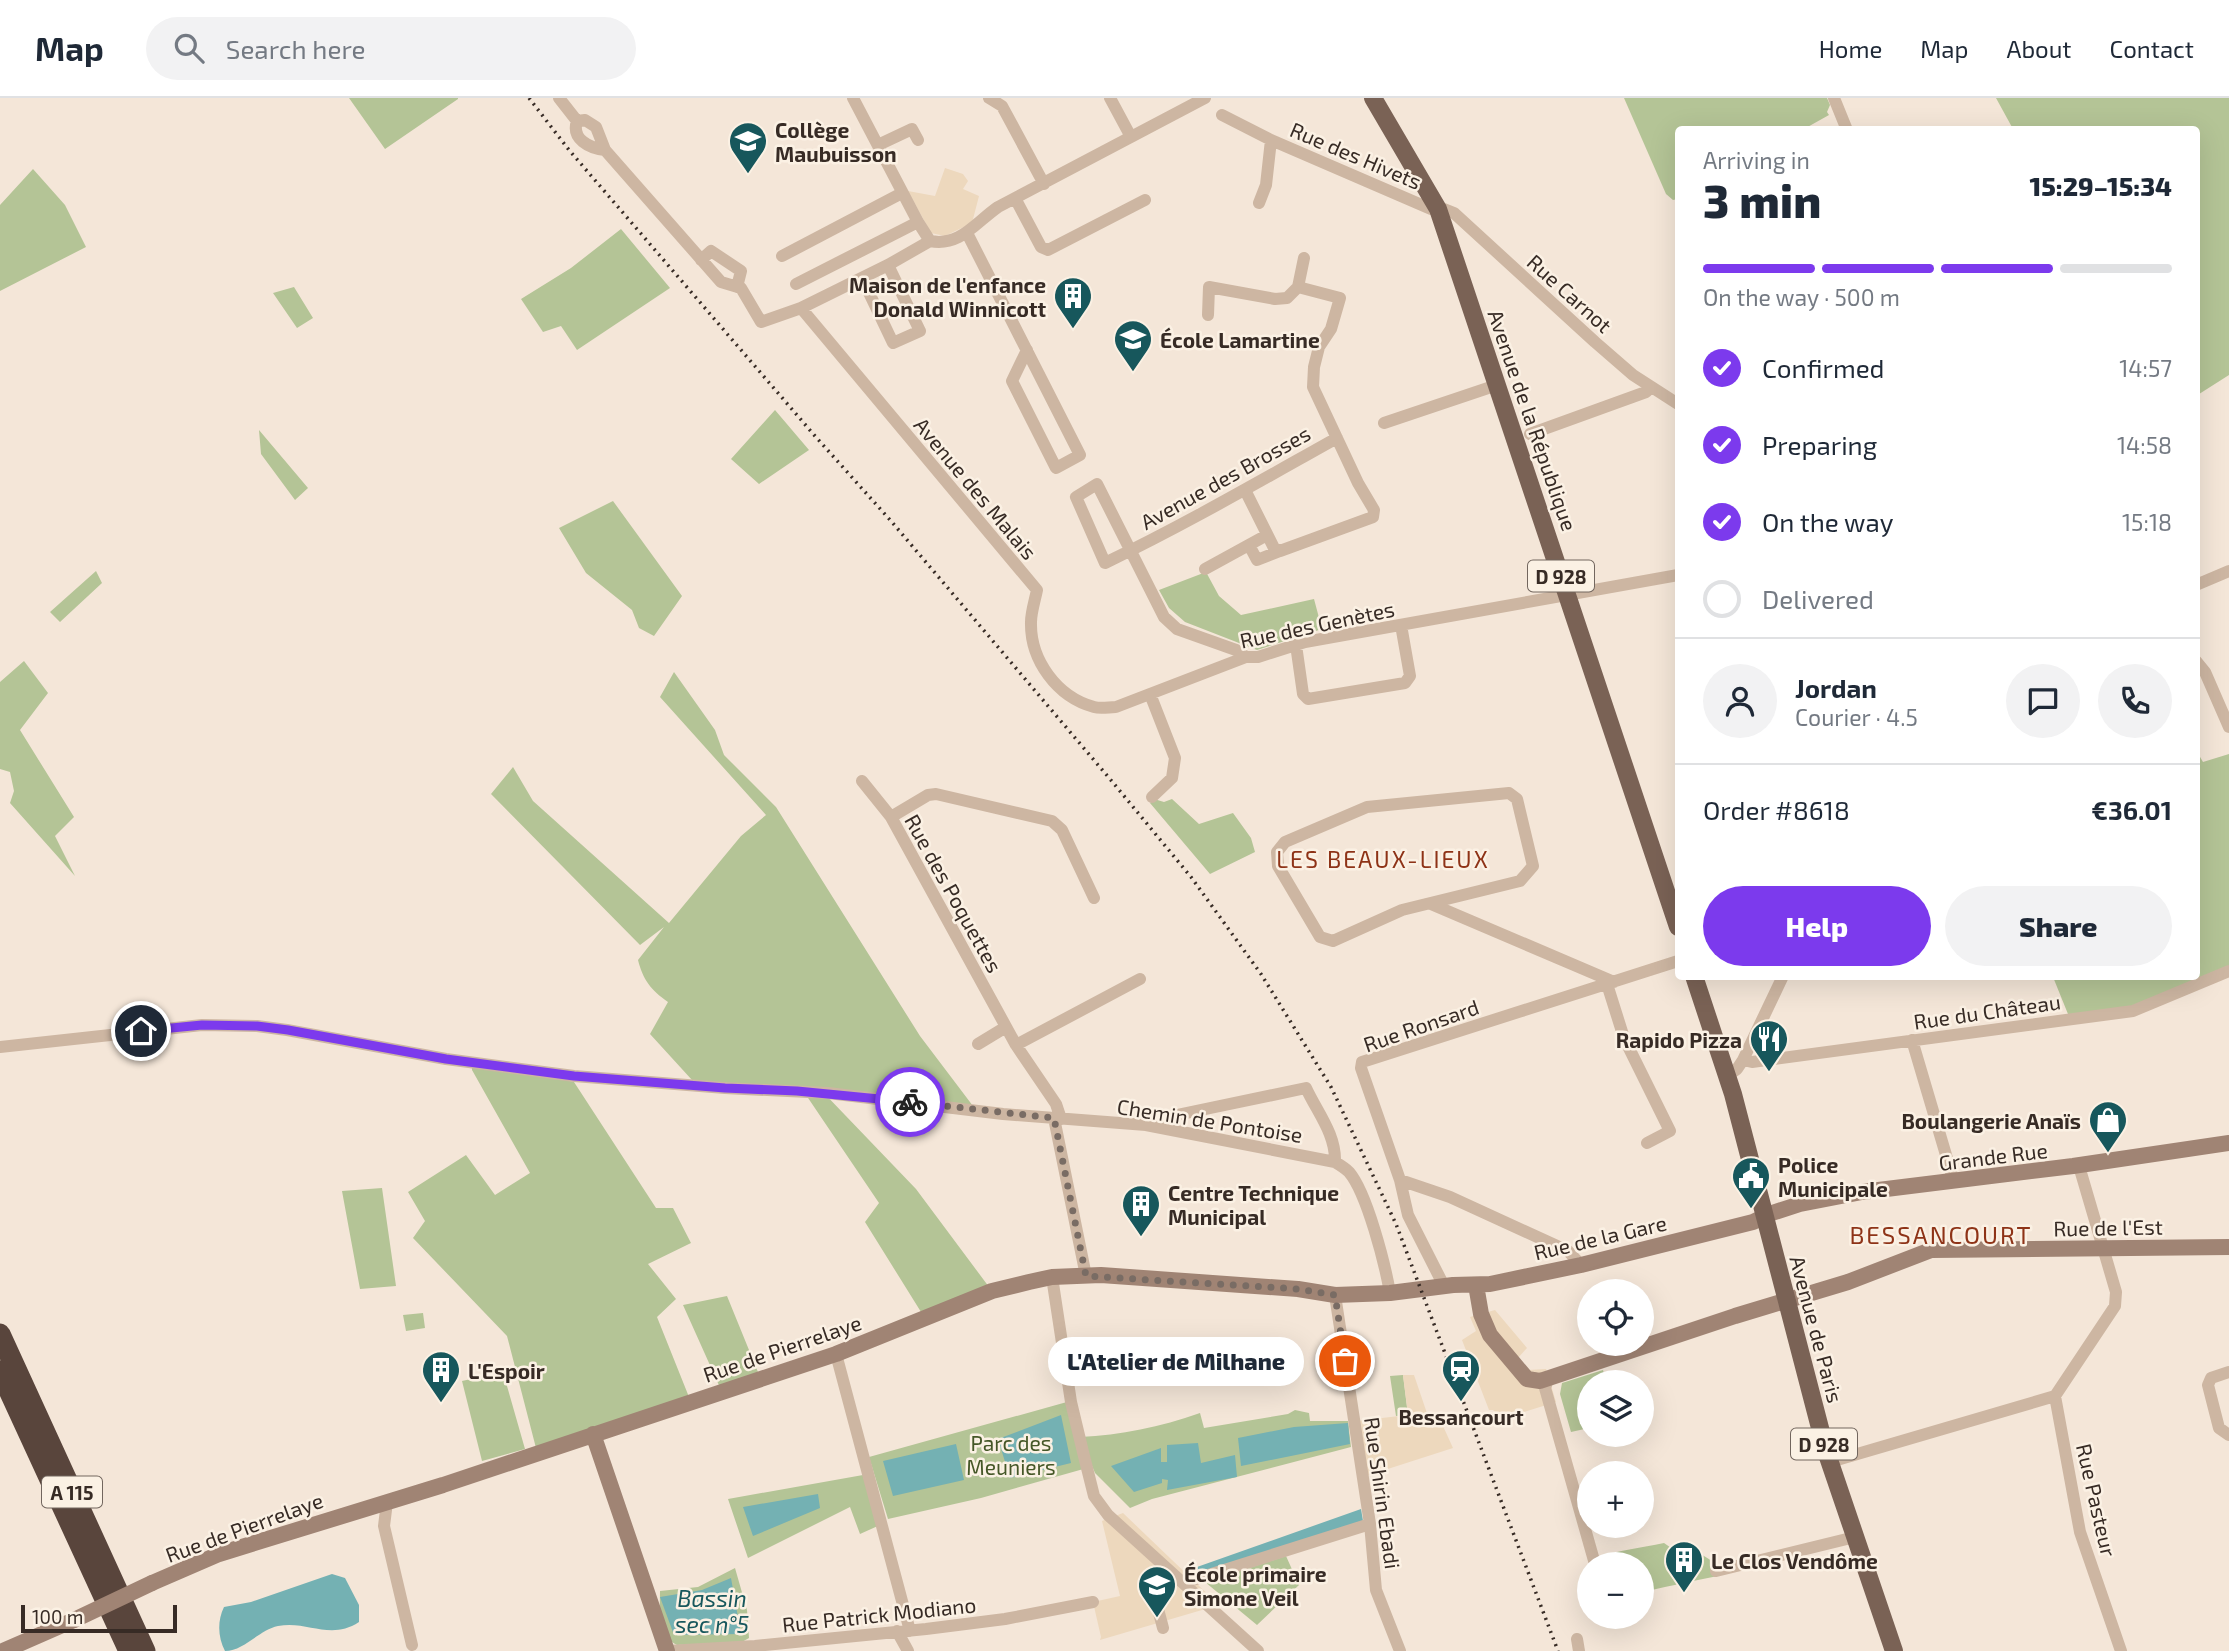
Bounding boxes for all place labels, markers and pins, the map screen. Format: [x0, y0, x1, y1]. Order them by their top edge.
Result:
place label: Collège Maubuisson [775, 117, 897, 166]
school or university icon: Collège Maubuisson [727, 120, 769, 175]
place label: Maison de l'enfance Donald Winnicott [849, 272, 1046, 321]
building icon: Maison de l'enfance Donald Winnicott [1052, 275, 1094, 330]
school or university icon: École Lamartine [1112, 318, 1154, 373]
place label: École Lamartine [1160, 327, 1320, 352]
pin [111, 1001, 171, 1061]
restaurant icon: Rapido Pizza [1748, 1018, 1790, 1073]
place label: Rapido Pizza [1616, 1027, 1742, 1052]
shop icon: Boulangerie Anaïs [2087, 1099, 2129, 1154]
place label: Boulangerie Anaïs [1901, 1108, 2081, 1133]
place label: Police Municipale [1778, 1152, 1888, 1201]
public building icon: Police Municipale [1730, 1155, 1772, 1210]
place label: Centre Technique Municipal [1168, 1180, 1339, 1229]
building icon: Centre Technique Municipal [1120, 1183, 1162, 1238]
pin [1315, 1331, 1375, 1391]
callout: L'Atelier de Milhane [1048, 1336, 1303, 1386]
station icon: Bessancourt [1440, 1348, 1482, 1403]
building icon: L'Espoir [420, 1349, 462, 1404]
place label: L'Espoir [468, 1358, 545, 1383]
place label: Bessancourt [1398, 1404, 1524, 1429]
building icon: Le Clos Vendôme [1663, 1539, 1705, 1594]
place label: Le Clos Vendôme [1711, 1548, 1878, 1573]
place label: École primaire Simone Veil [1184, 1561, 1327, 1610]
school or university icon: École primaire Simone Veil [1136, 1564, 1178, 1619]

